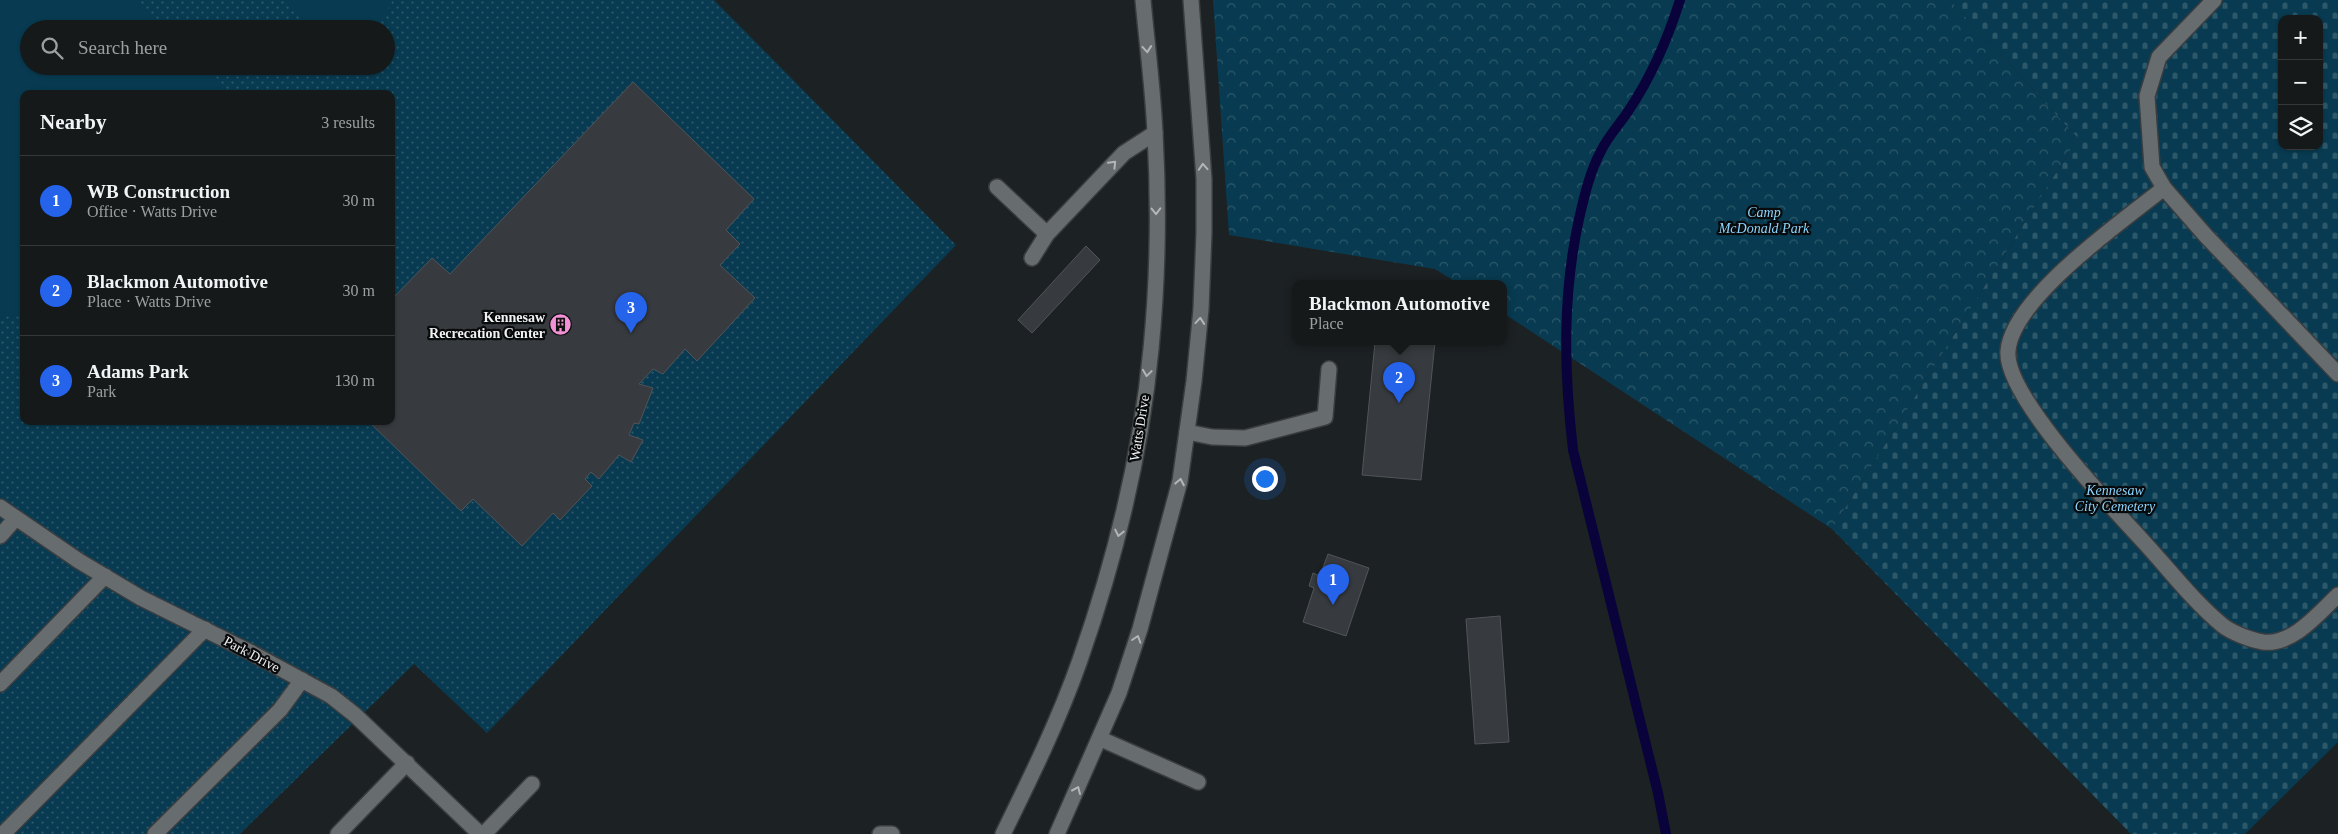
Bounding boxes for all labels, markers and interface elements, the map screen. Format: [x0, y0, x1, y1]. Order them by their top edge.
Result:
map controls [2278, 15, 2323, 150]
button: + [2278, 15, 2323, 60]
search box [20, 20, 395, 75]
icon: search [38, 34, 66, 62]
text: Search here [78, 37, 167, 58]
one-way arrow [1141, 45, 1152, 53]
button: − [2278, 60, 2323, 105]
button: layers [2278, 105, 2323, 150]
text: Nearby [40, 110, 107, 134]
text: 3 results [321, 114, 375, 131]
one-way arrow [1107, 161, 1116, 170]
one-way arrow [1198, 163, 1209, 171]
text: WB Construction [87, 181, 230, 202]
text: 1 [52, 192, 60, 209]
text: 30 m [343, 192, 375, 209]
text: Office · Watts Drive [87, 203, 217, 220]
park label: Camp McDonald Park [1718, 205, 1810, 236]
one-way arrow [1151, 207, 1161, 215]
text: Blackmon Automotive [87, 271, 268, 292]
popup [1292, 280, 1507, 345]
text: 2 [52, 282, 60, 299]
text: 30 m [343, 282, 375, 299]
pin: 3 [615, 292, 647, 333]
text: Place · Watts Drive [87, 293, 211, 310]
text: Blackmon Automotive [1309, 293, 1490, 314]
place label: Kennesaw Recrecation Center [429, 310, 546, 341]
building icon: Kennesaw Recrecation Center [549, 313, 573, 337]
text: Place [1309, 315, 1344, 332]
one-way arrow [1194, 316, 1205, 324]
text: Adams Park [87, 361, 189, 382]
pin: 2 [1383, 362, 1415, 403]
one-way arrow [1143, 368, 1153, 377]
text: 3 [52, 372, 60, 389]
text: 130 m [335, 372, 375, 389]
text: Park [87, 383, 116, 400]
street label: Watts Drive [1127, 394, 1152, 462]
your location [1252, 466, 1278, 492]
one-way arrow [1174, 477, 1184, 486]
park label: Kennesaw City Cemetery [2075, 483, 2156, 514]
one-way arrow [1114, 528, 1124, 537]
pin: 1 [1317, 564, 1349, 605]
street label: Park Drive [221, 633, 282, 675]
one-way arrow [1132, 635, 1142, 643]
one-way arrow [1071, 786, 1082, 795]

